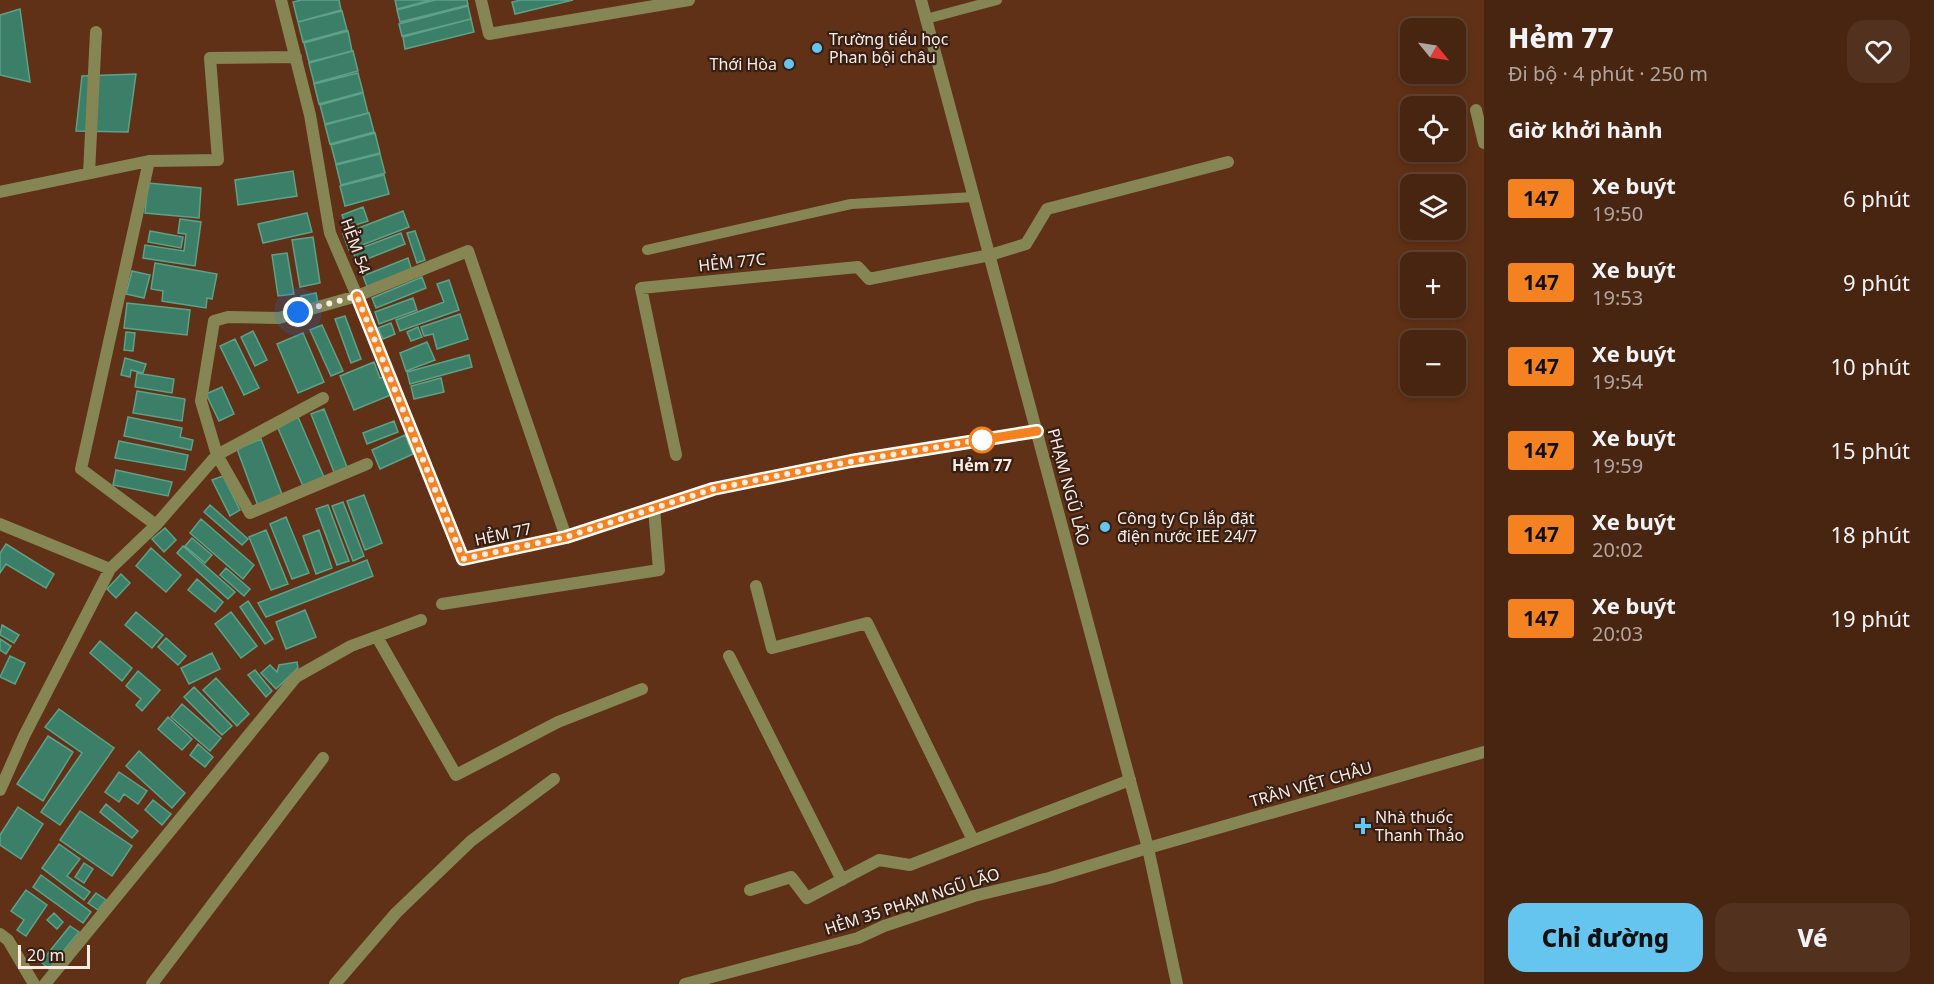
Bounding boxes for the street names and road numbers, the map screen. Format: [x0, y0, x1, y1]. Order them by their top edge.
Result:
street label: HẺM 54 [336, 215, 376, 277]
street label: HẺM 77C [697, 248, 767, 276]
street label: PHẠM NGŨ LÃO [1043, 426, 1095, 548]
street label: HẺM 77 [472, 517, 534, 551]
street label: TRẦN VIỆT CHÂU [1247, 756, 1375, 812]
street label: HẺM 35 PHẠM NGŨ LÃO [822, 862, 1002, 940]

